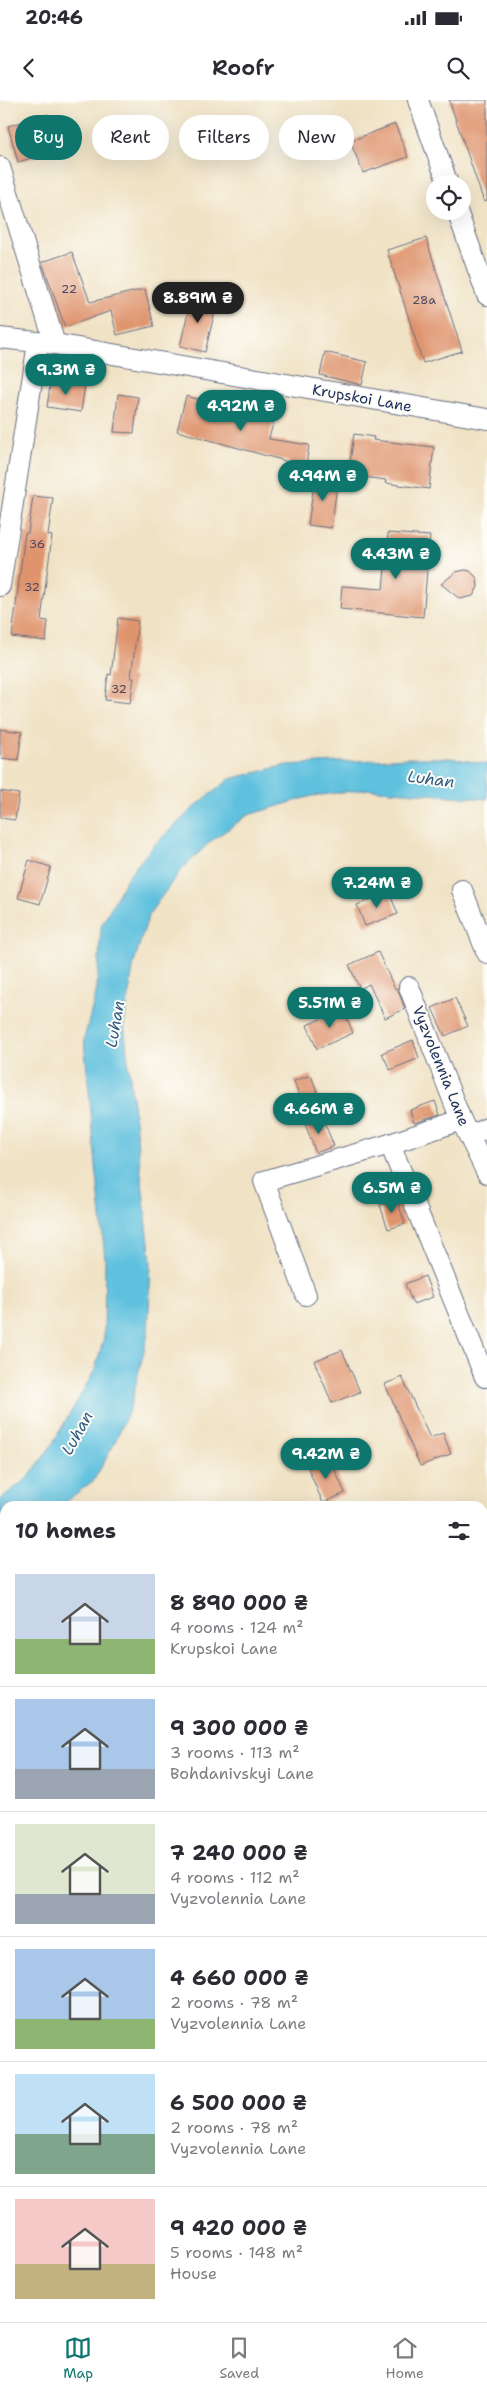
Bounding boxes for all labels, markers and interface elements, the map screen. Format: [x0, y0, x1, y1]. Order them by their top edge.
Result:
text: 20:46 [25, 5, 83, 30]
text: Roofr [212, 53, 275, 82]
icon: back [15, 54, 43, 82]
icon: search [444, 54, 472, 82]
chip: Buy [15, 115, 82, 160]
chip: Rent [92, 115, 169, 160]
chip: Filters [179, 115, 269, 160]
chip: New [279, 115, 354, 160]
map controls [426, 175, 471, 220]
button: locate [426, 175, 471, 220]
house number: 22 [61, 281, 77, 297]
pin: 8.89M ₴ [152, 282, 244, 324]
text: 8.89M ₴ [163, 287, 233, 308]
house number: 28а [412, 292, 436, 308]
pin: 9.3M ₴ [25, 354, 107, 396]
text: 9.3M ₴ [36, 359, 96, 380]
street label: Krupskoi Lane [311, 379, 413, 417]
pin: 4.92M ₴ [195, 390, 287, 432]
text: 4.92M ₴ [207, 395, 275, 416]
pin: 4.94M ₴ [277, 460, 369, 502]
text: 4.94M ₴ [289, 465, 357, 486]
house number: 36 [29, 536, 45, 552]
pin: 4.43M ₴ [350, 538, 442, 580]
text: 4.43M ₴ [362, 543, 430, 564]
house number: 32 [24, 579, 40, 595]
house number: 32 [111, 681, 127, 697]
water label: Luhan [406, 766, 456, 792]
pin: 7.24M ₴ [331, 866, 423, 909]
text: 7.24M ₴ [343, 872, 411, 893]
pin: 5.51M ₴ [284, 986, 376, 1029]
text: 5.51M ₴ [298, 992, 362, 1013]
water label: Luhan [101, 999, 129, 1049]
street label: Vyzvolennia Lane [408, 1003, 474, 1129]
pin: 4.66M ₴ [273, 1092, 365, 1135]
text: 4.66M ₴ [284, 1098, 354, 1119]
pin: 6.5M ₴ [351, 1172, 433, 1214]
text: 6.5M ₴ [363, 1177, 421, 1198]
water label: Luhan [56, 1407, 98, 1459]
pin: 9.42M ₴ [280, 1438, 372, 1480]
text: 9.42M ₴ [292, 1443, 360, 1464]
text: 10 homes [15, 1517, 116, 1545]
icon: filters [445, 1517, 473, 1545]
text: 8 890 000 ₴ [170, 1589, 308, 1617]
icon: home [55, 1594, 115, 1654]
text: 4 rooms · 124 m² [170, 1617, 304, 1638]
text: Krupskoi Lane [170, 1638, 278, 1659]
text: 9 300 000 ₴ [170, 1714, 309, 1742]
icon: home [55, 1719, 115, 1779]
text: 3 rooms · 113 m² [170, 1742, 300, 1763]
text: Bohdanivskyi Lane [170, 1763, 314, 1784]
text: 7 240 000 ₴ [170, 1839, 308, 1867]
icon: home [55, 1844, 115, 1904]
text: 4 rooms · 112 m² [170, 1867, 300, 1888]
text: Vyzvolennia Lane [170, 1888, 306, 1909]
text: 4 660 000 ₴ [170, 1964, 309, 1992]
icon: home [55, 1969, 115, 2029]
text: 2 rooms · 78 m² [170, 1992, 298, 2013]
text: Vyzvolennia Lane [170, 2013, 306, 2034]
text: 6 500 000 ₴ [170, 2089, 307, 2117]
icon: home [55, 2094, 115, 2154]
text: 2 rooms · 78 m² [170, 2117, 298, 2138]
text: Vyzvolennia Lane [170, 2138, 306, 2159]
text: 9 420 000 ₴ [170, 2214, 307, 2242]
icon: home [55, 2219, 115, 2279]
text: 5 rooms · 148 m² [170, 2242, 303, 2263]
text: House [170, 2263, 217, 2284]
tab: Map [63, 2334, 93, 2382]
tab: Saved [219, 2334, 259, 2382]
tab: Home [385, 2334, 424, 2382]

